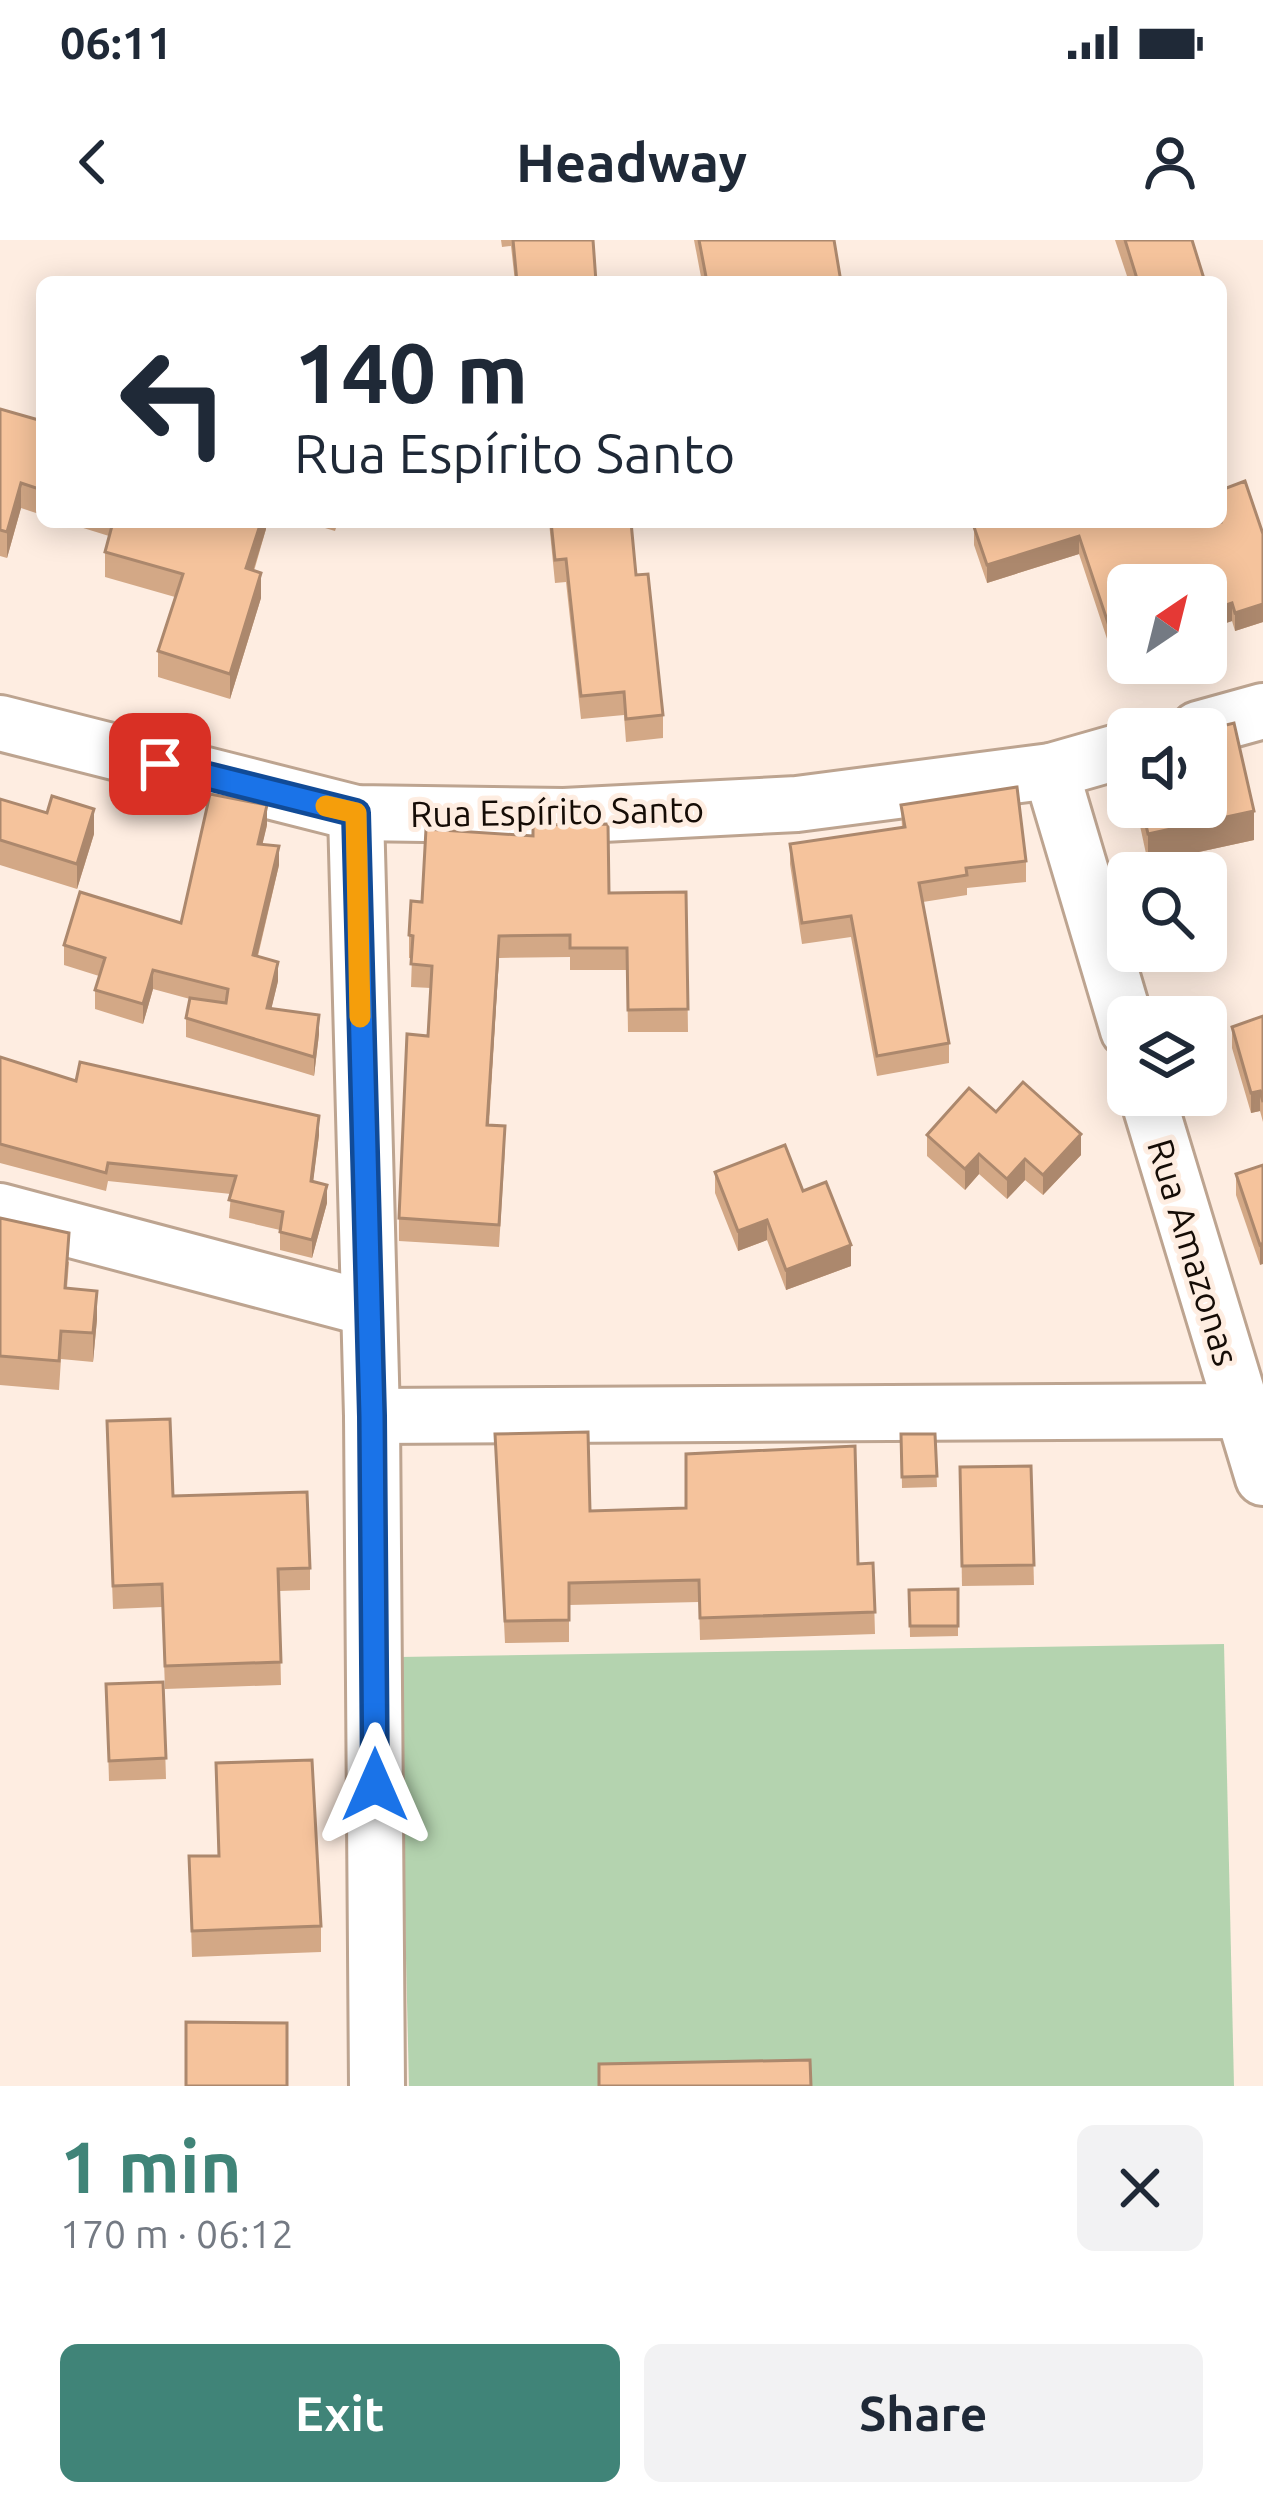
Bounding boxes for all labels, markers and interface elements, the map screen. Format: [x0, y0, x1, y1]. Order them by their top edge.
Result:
text: 06:11 [60, 17, 173, 68]
icon: back [60, 129, 126, 195]
icon: person [1137, 129, 1203, 195]
text: Headway [516, 132, 747, 192]
icon: left [96, 324, 252, 480]
text: 140 m [294, 325, 528, 419]
text: Rua Espírito Santo [294, 423, 735, 483]
north arrow [1107, 564, 1227, 684]
map controls [1107, 564, 1227, 1116]
button: sound [1107, 708, 1227, 828]
pin [109, 713, 211, 815]
icon: arrive [127, 731, 193, 797]
street label: Rua Espírito Santo [410, 788, 704, 834]
button: search [1107, 852, 1227, 972]
button: layers [1107, 996, 1227, 1116]
street label: Rua Amazonas [1140, 1134, 1248, 1370]
position arrow [312, 1722, 438, 1848]
button: close [1077, 2125, 1203, 2251]
text: 1 min [60, 2126, 242, 2207]
text: 170 m · 06:12 [60, 2212, 294, 2255]
button: Exit [60, 2344, 620, 2482]
button: Share [644, 2344, 1203, 2482]

